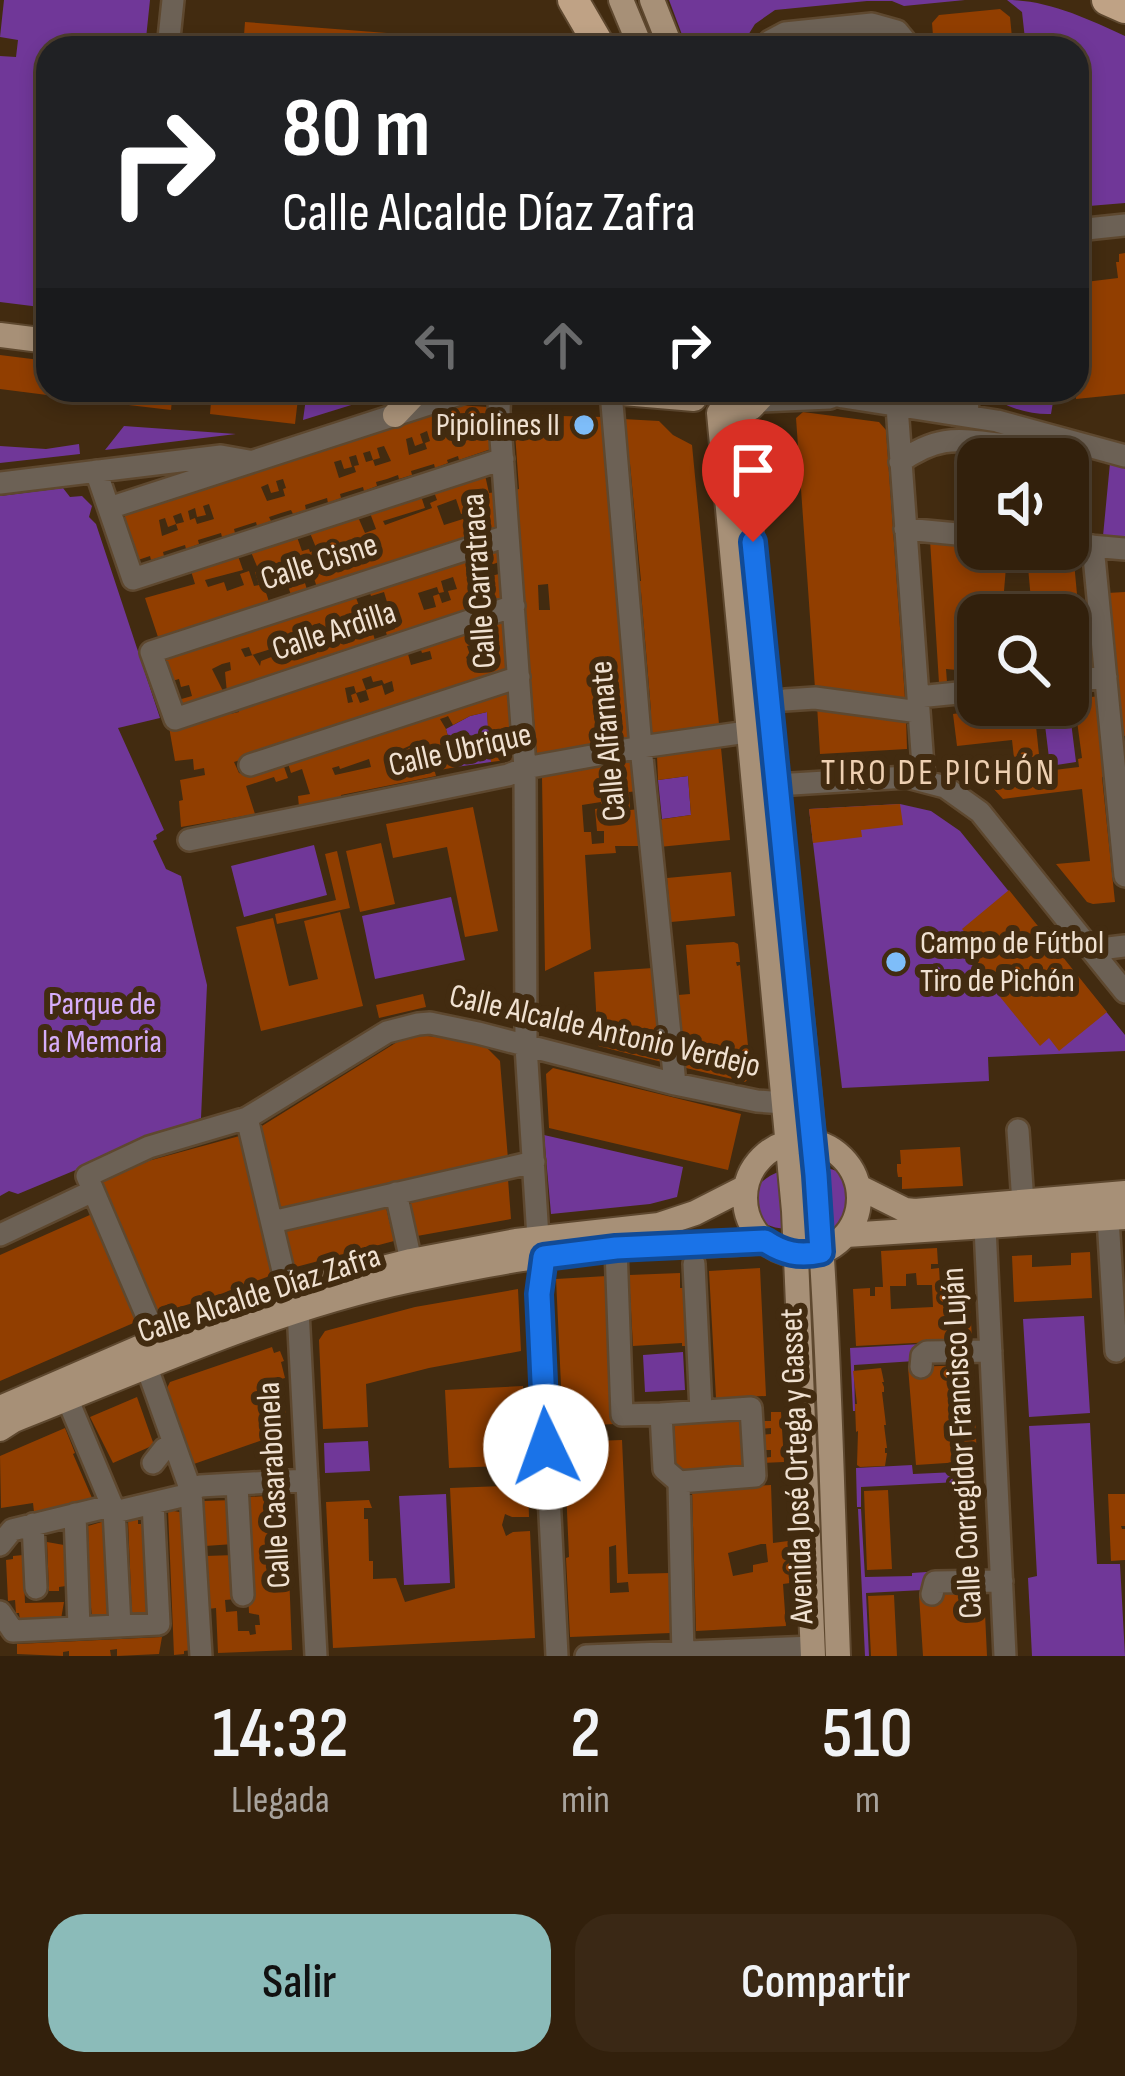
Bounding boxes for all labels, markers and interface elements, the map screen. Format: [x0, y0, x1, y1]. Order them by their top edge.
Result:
text: 80 m [282, 79, 430, 180]
icon: right [84, 84, 240, 240]
text: Calle Alcalde Díaz Zafra [282, 181, 696, 246]
icon: left [404, 312, 470, 378]
icon: ahead [530, 312, 596, 378]
icon: right [656, 312, 722, 378]
place label: Pipiolines II [436, 405, 560, 445]
marker: Pipiolines II [571, 412, 597, 438]
pin [702, 419, 804, 542]
icon: arrive [720, 437, 786, 503]
map controls [957, 438, 1089, 726]
button: sound [957, 438, 1089, 570]
street label: Calle Carratraca [453, 492, 505, 670]
street label: Calle Cisne [256, 524, 382, 600]
street label: Calle Ardilla [267, 592, 401, 670]
button: search [957, 594, 1089, 726]
street label: Calle Alfarnate [581, 659, 635, 823]
street label: Calle Ubrique [385, 714, 535, 786]
district label: TIRO DE PICHÓN [821, 752, 1057, 795]
place label: Campo de Fútbol Tiro de Pichón [920, 923, 1104, 1001]
marker: Campo de Fútbol Tiro de Pichón [883, 949, 909, 975]
street label: Calle Alcalde Antonio Verdejo [446, 976, 764, 1086]
park label: Parque de la Memoria [42, 984, 162, 1062]
street label: Calle Alcalde Díaz Zafra [133, 1236, 385, 1352]
street label: Calle Corregidor Francisco Luján [933, 1266, 991, 1620]
street label: Avenida José Ortega y Gasset [772, 1308, 823, 1625]
street label: Calle Casarabonela [249, 1381, 299, 1589]
position arrow [483, 1384, 609, 1510]
text: 14:32 [212, 1691, 349, 1778]
text: 2 [570, 1691, 601, 1778]
text: 510 [822, 1691, 913, 1778]
text: Llegada [231, 1777, 330, 1824]
text: min [561, 1777, 610, 1824]
text: m [855, 1777, 880, 1824]
button: Salir [48, 1914, 551, 2052]
button: Compartir [575, 1914, 1077, 2052]

